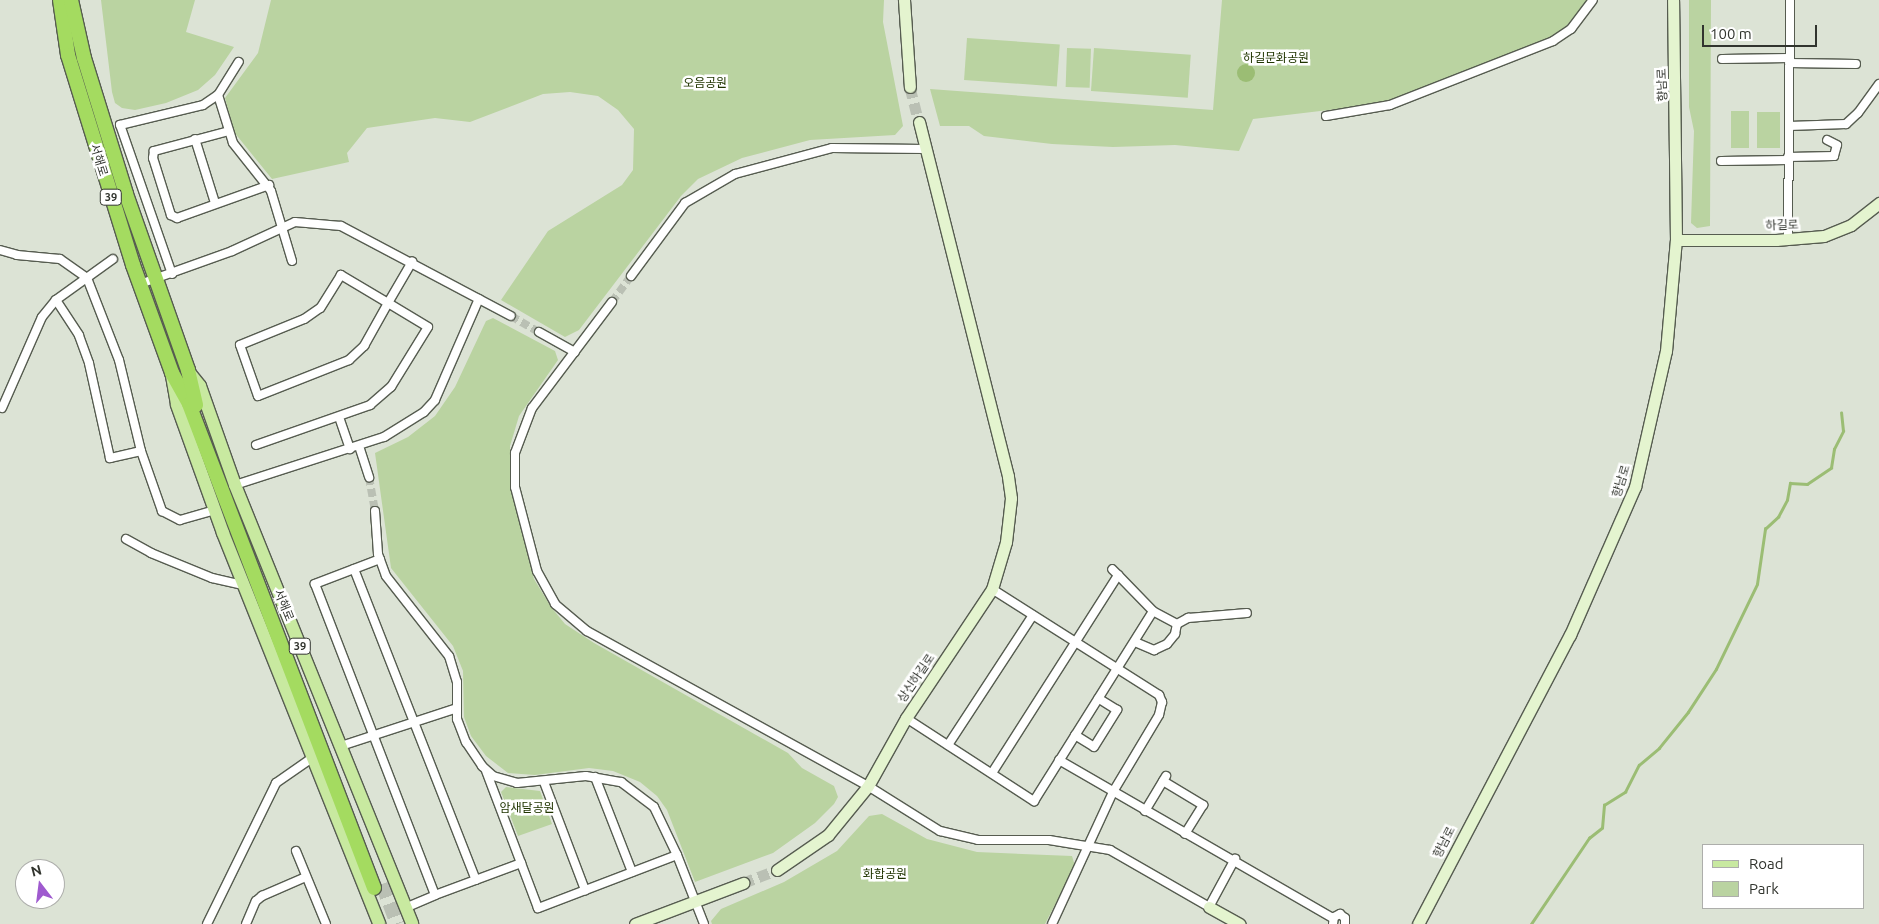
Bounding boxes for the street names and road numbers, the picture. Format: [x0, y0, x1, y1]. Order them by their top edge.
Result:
street label: 향남로 [1654, 68, 1670, 102]
street label: 서해로 [87, 142, 111, 178]
road number: 39 [100, 188, 122, 206]
street label: 하길로 [1765, 217, 1799, 233]
street label: 향남로 [1609, 463, 1633, 499]
street label: 서해로 [271, 587, 297, 623]
road number: 39 [289, 637, 311, 654]
street label: 상신하길로 [895, 651, 937, 705]
street label: 향남로 [1430, 824, 1458, 860]

